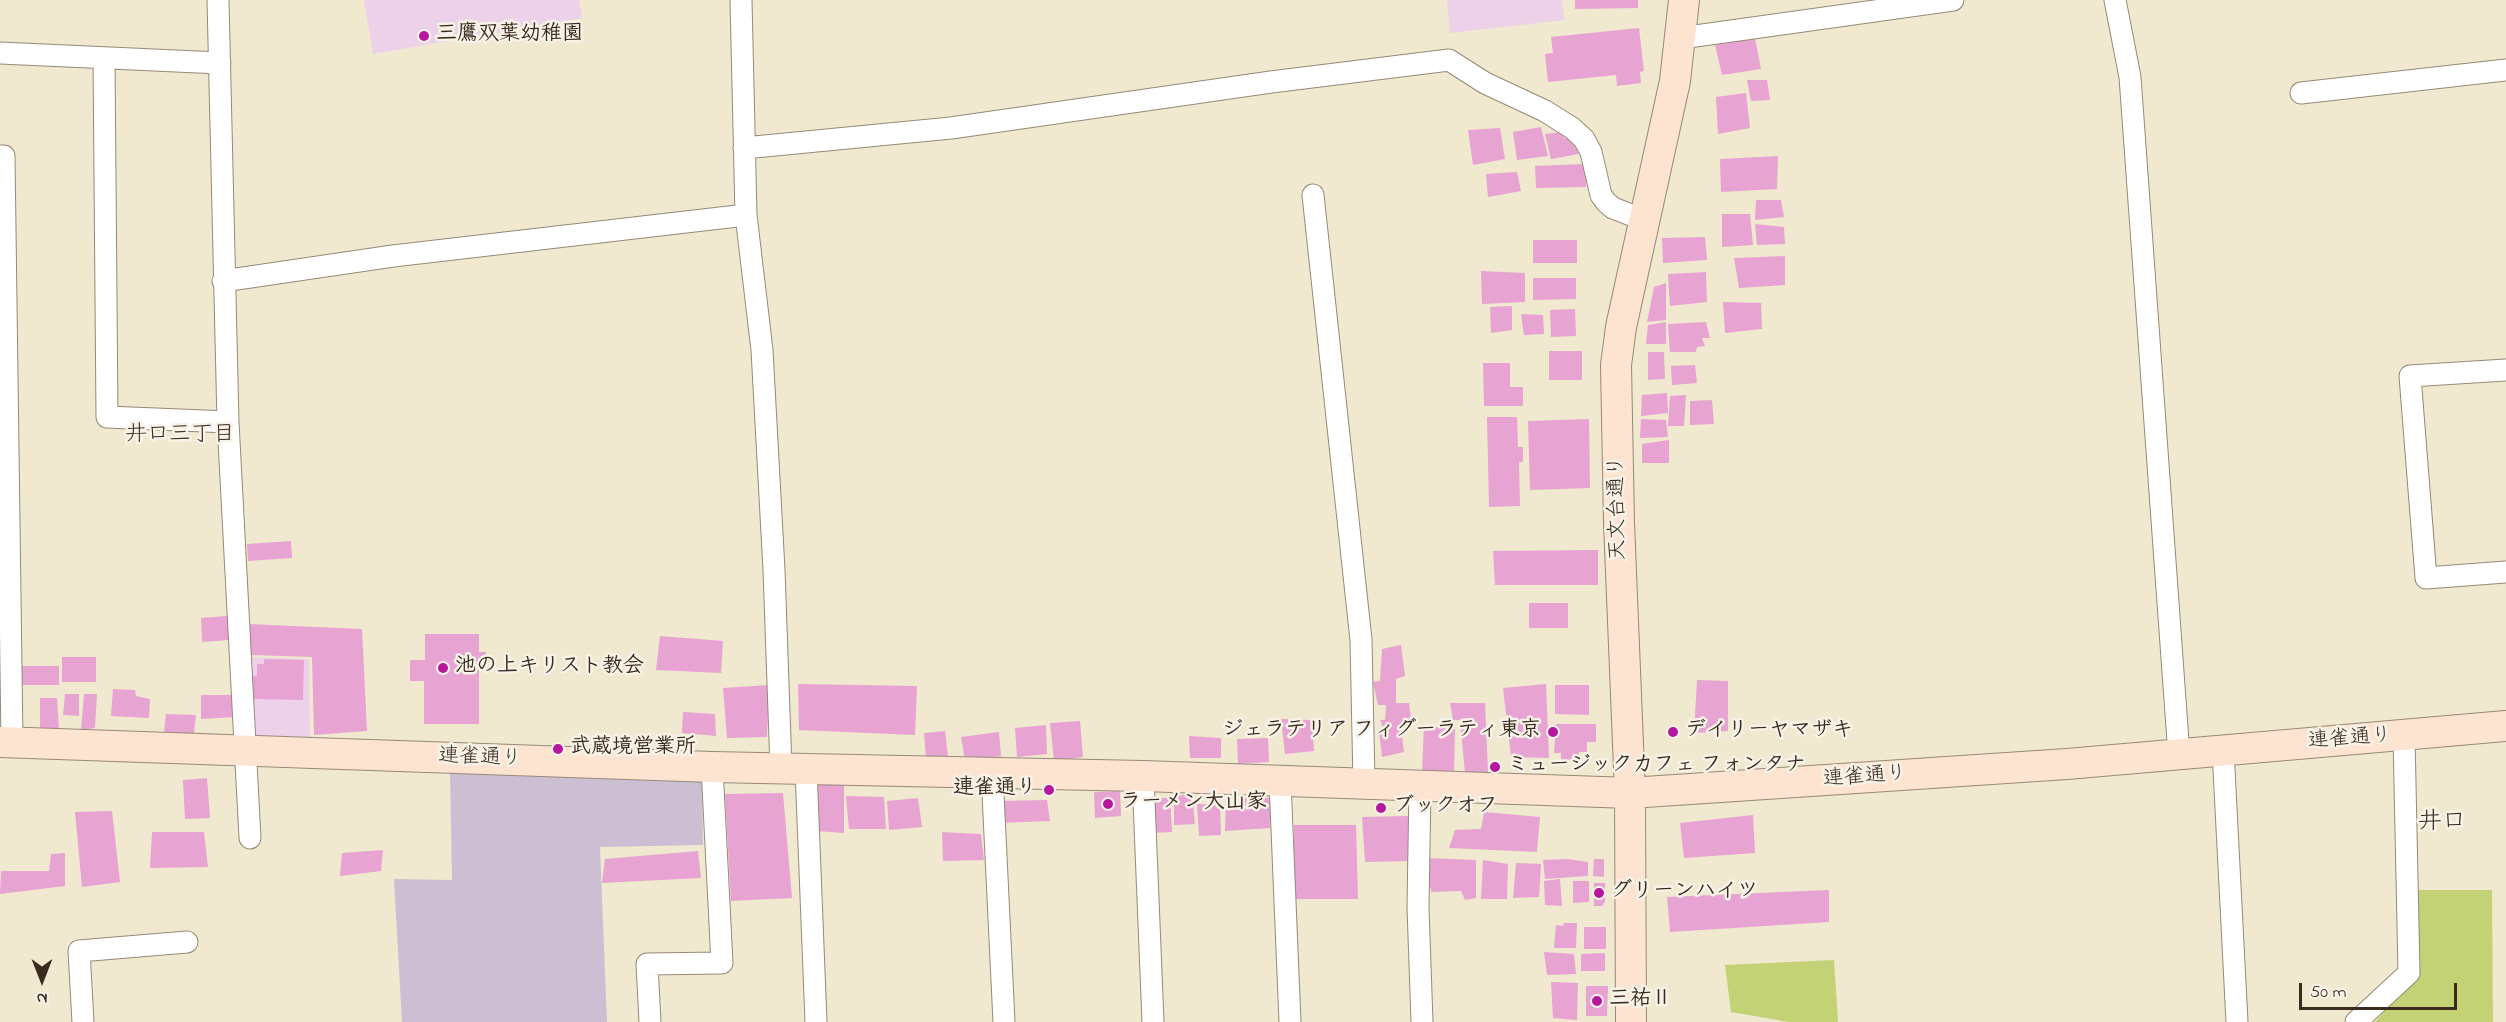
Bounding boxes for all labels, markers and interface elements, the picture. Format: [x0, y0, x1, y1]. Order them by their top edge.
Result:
place label: 三鷹双葉幼稚園 [436, 23, 583, 49]
marker: 三鷹双葉幼稚園 [417, 29, 431, 43]
district label: 井口三丁目 [125, 423, 235, 449]
street label: 天文台通り [1605, 455, 1633, 561]
place label: 池の上キリスト教会 [455, 655, 644, 681]
marker: 池の上キリスト教会 [436, 661, 450, 675]
place label: ジェラテリア フィグーラティ東京 [1222, 719, 1541, 745]
place label: デイリーヤマザキ [1685, 719, 1853, 745]
marker: ジェラテリア フィグーラティ東京 [1546, 725, 1560, 739]
marker: デイリーヤマザキ [1666, 725, 1680, 739]
street label: 連雀通り [2307, 725, 2393, 755]
place label: 武蔵境営業所 [570, 736, 696, 762]
marker: 武蔵境営業所 [551, 742, 565, 756]
street label: 連雀通り [438, 745, 522, 773]
place label: ミュージックカフェ フォンタナ [1507, 754, 1806, 780]
marker: ミュージックカフェ フォンタナ [1488, 760, 1502, 774]
street label: 連雀通り [1822, 763, 1908, 793]
place label: 連雀通り [953, 777, 1037, 803]
marker: 連雀通り [1042, 783, 1056, 797]
place label: ラーメン大山家 [1120, 791, 1267, 817]
place label: ブックオフ [1393, 795, 1498, 821]
marker: ラーメン大山家 [1101, 797, 1115, 811]
marker: ブックオフ [1374, 801, 1388, 815]
district label: 井口 [2418, 810, 2466, 838]
place label: グリーンハイツ [1611, 880, 1758, 906]
marker: グリーンハイツ [1592, 886, 1606, 900]
north arrow [12, 950, 72, 1010]
scale bar [2302, 971, 2460, 1009]
text: 50 m [2310, 980, 2347, 1006]
text: N [37, 986, 47, 1010]
place label: 三祐Ⅱ [1609, 988, 1672, 1014]
marker: 三祐Ⅱ [1590, 994, 1604, 1008]

